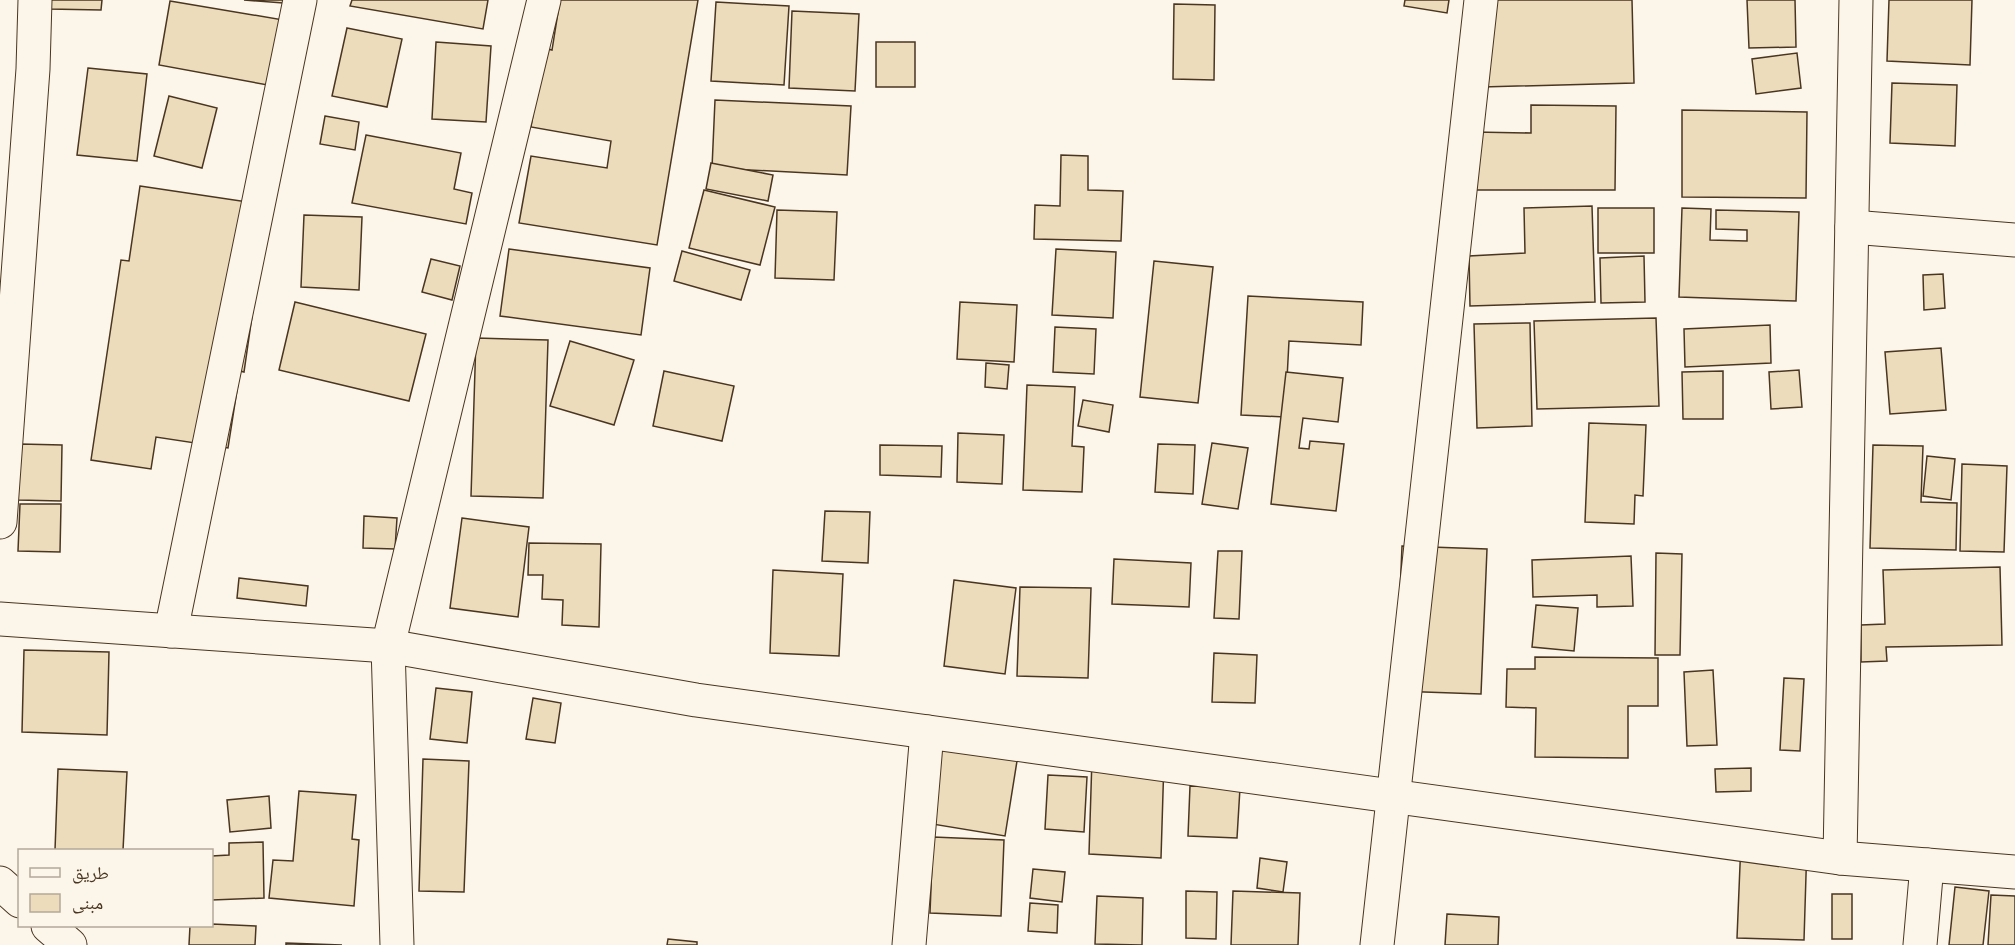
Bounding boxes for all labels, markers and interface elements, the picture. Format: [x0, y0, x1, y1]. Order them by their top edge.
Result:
legend [18, 849, 213, 927]
text: طريق [72, 860, 109, 885]
text: مبنى [72, 890, 103, 915]

